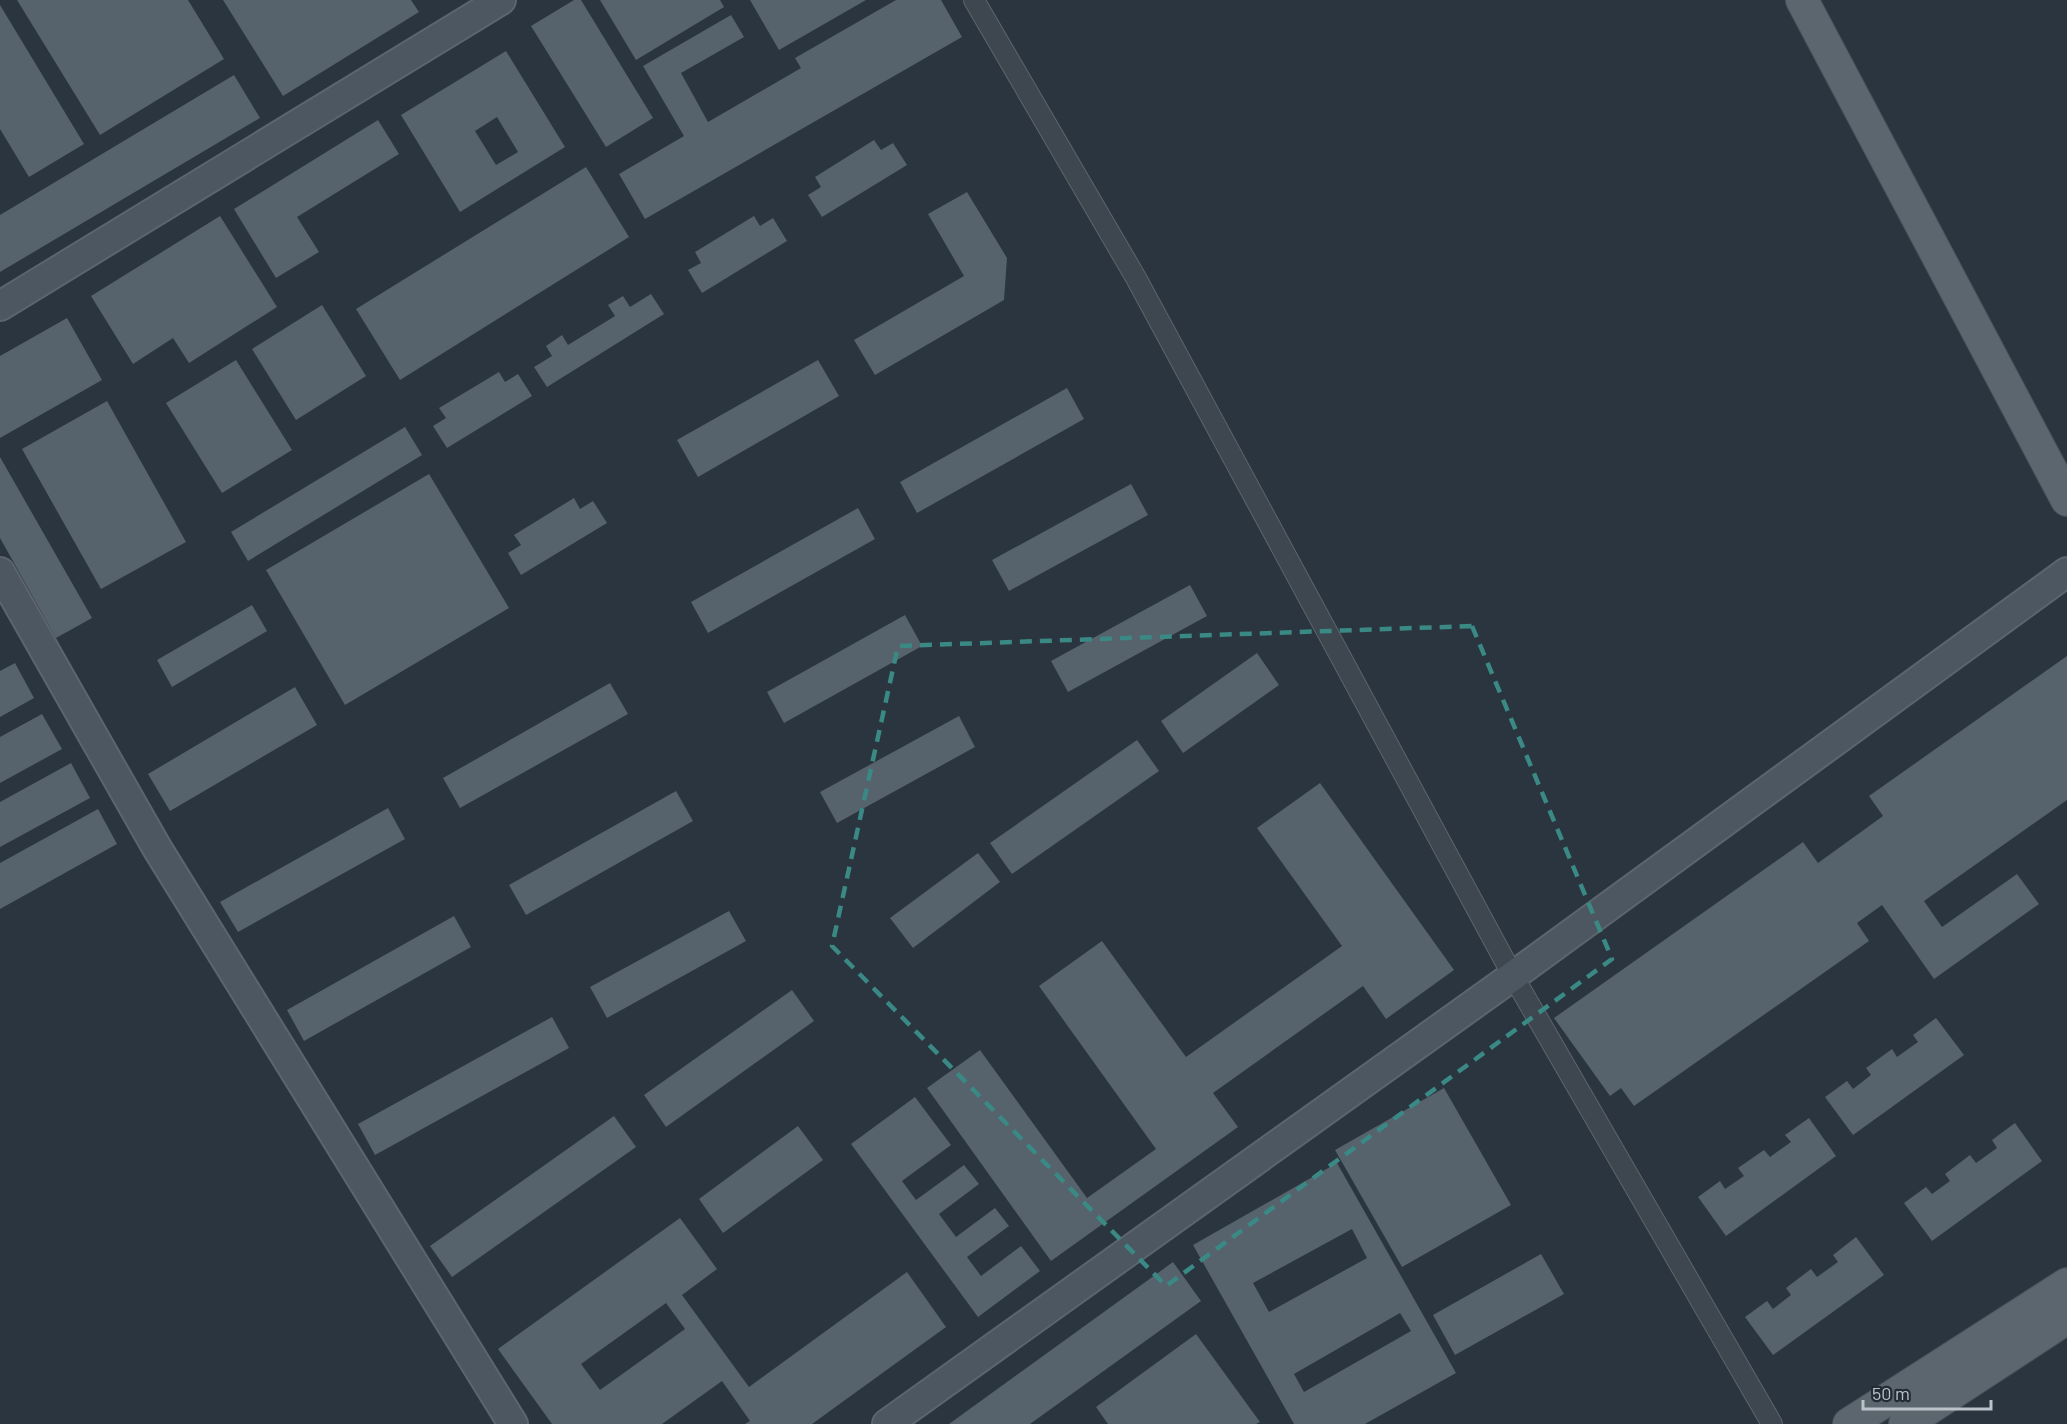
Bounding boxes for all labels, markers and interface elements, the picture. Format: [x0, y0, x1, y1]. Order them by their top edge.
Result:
scale bar [1863, 1373, 1990, 1411]
text: 50 m [1872, 1382, 1910, 1404]

